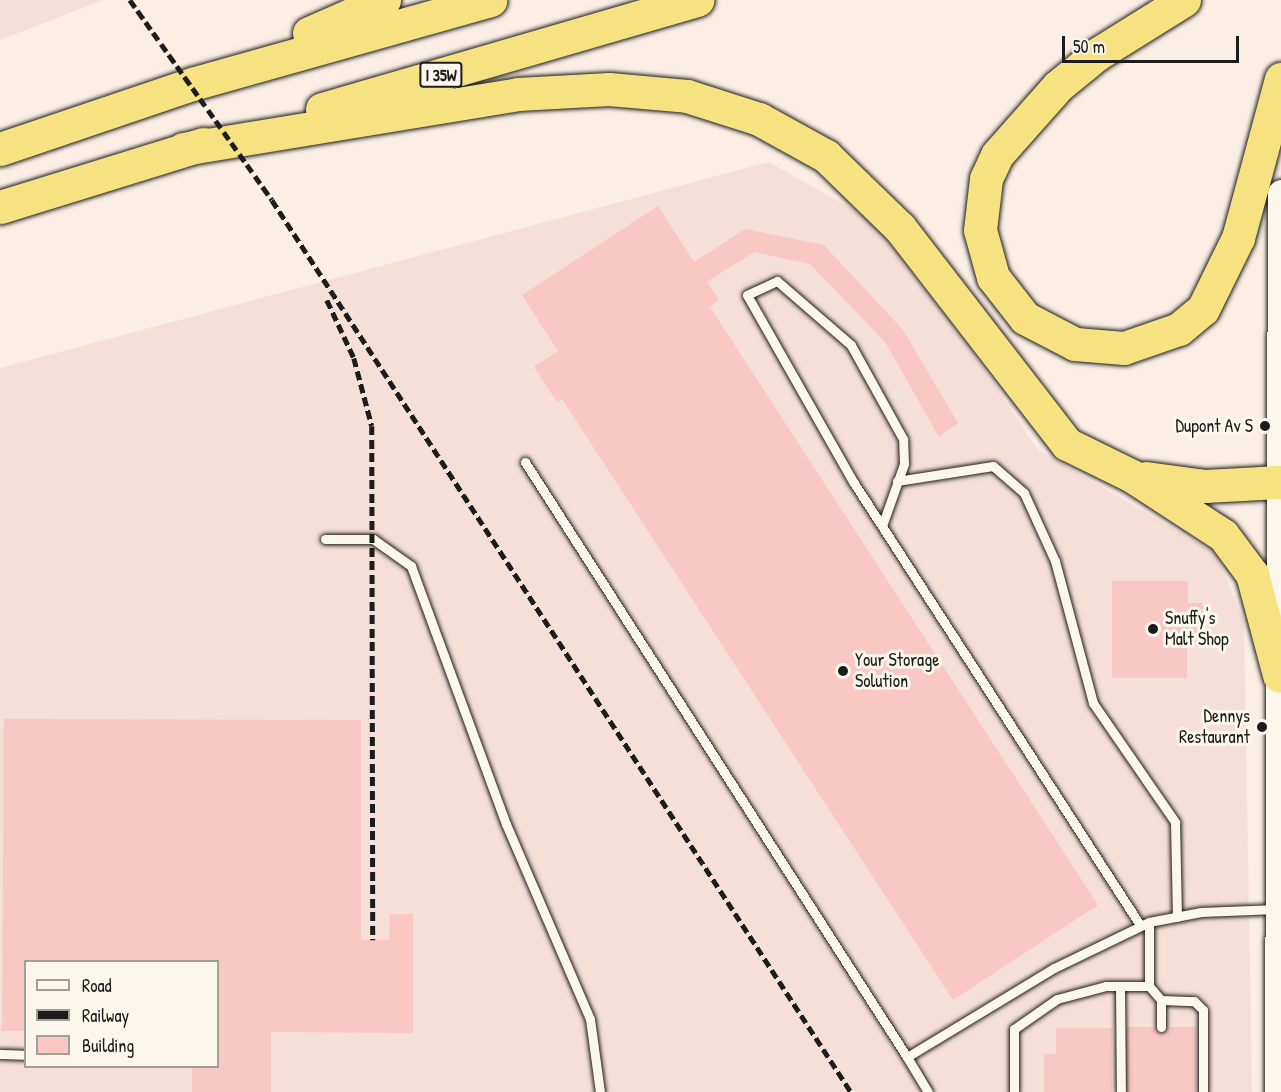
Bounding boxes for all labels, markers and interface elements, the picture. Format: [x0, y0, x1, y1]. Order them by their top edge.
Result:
scale bar [1065, 24, 1242, 62]
text: 50 m [1073, 34, 1105, 59]
road number: I 35W [418, 62, 464, 88]
place label: Dupont Av S [1175, 415, 1253, 437]
marker: Dupont Av S [1258, 419, 1272, 433]
place label: Snuffy's Malt Shop [1165, 608, 1229, 650]
marker: Snuffy's Malt Shop [1146, 622, 1160, 636]
place label: Your Storage Solution [855, 650, 939, 692]
marker: Your Storage Solution [836, 664, 850, 678]
place label: Dennys Restaurant [1179, 706, 1250, 748]
marker: Dennys Restaurant [1255, 720, 1269, 734]
legend [24, 960, 219, 1068]
text: Road [82, 973, 112, 998]
text: Railway [82, 1003, 129, 1028]
text: Building [82, 1033, 134, 1058]

